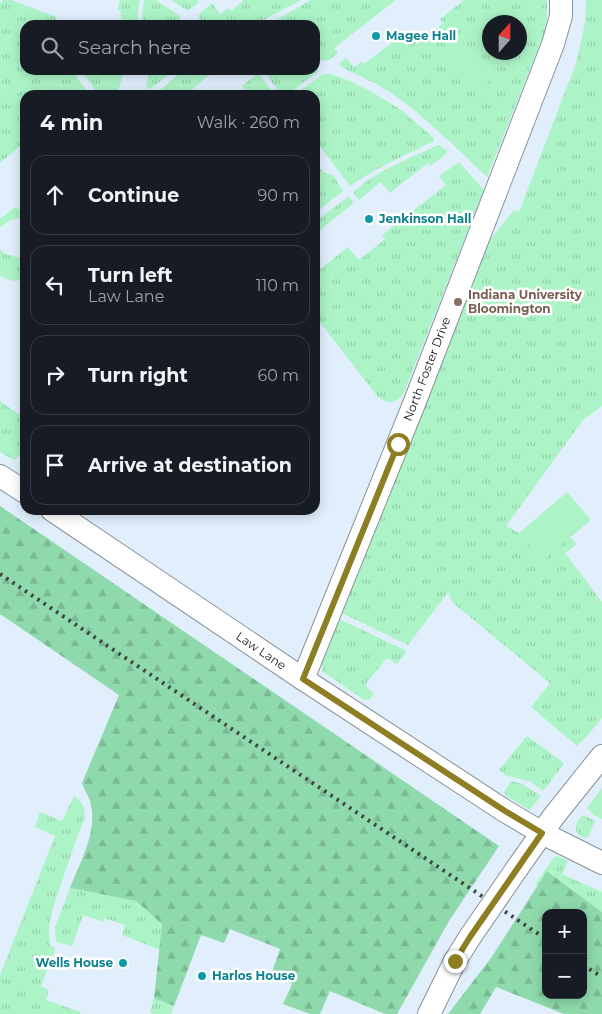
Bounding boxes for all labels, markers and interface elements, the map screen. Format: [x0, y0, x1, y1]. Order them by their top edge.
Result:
north arrow [482, 15, 527, 60]
search box [20, 20, 320, 75]
place label: Magee Hall [386, 28, 456, 43]
marker: Magee Hall [370, 30, 382, 42]
icon: search [38, 34, 66, 62]
text: Search here [78, 36, 191, 59]
text: 4 min [40, 110, 103, 135]
text: Walk · 260 m [197, 113, 300, 132]
icon: ahead [41, 181, 69, 209]
text: Continue [88, 184, 179, 207]
text: 90 m [257, 186, 299, 205]
place label: Jenkinson Hall [378, 211, 471, 226]
marker: Jenkinson Hall [363, 213, 375, 225]
text: Turn left [88, 264, 173, 287]
icon: left [41, 271, 69, 299]
text: 110 m [256, 276, 299, 295]
text: Law Lane [88, 287, 164, 306]
place label: Indiana University Bloomington [468, 287, 583, 316]
marker: Indiana University Bloomington [452, 296, 464, 308]
street label: North Foster Drive [400, 315, 453, 423]
icon: right [41, 361, 69, 389]
text: Turn right [88, 364, 188, 387]
text: 60 m [257, 366, 299, 385]
route start [387, 433, 410, 456]
icon: arrive [41, 451, 69, 479]
text: Arrive at destination [88, 454, 292, 477]
street label: Law Lane [233, 628, 289, 673]
map controls [542, 909, 587, 999]
button: + [542, 909, 587, 954]
route end [444, 950, 467, 973]
button: − [542, 954, 587, 999]
place label: Wells House [35, 955, 113, 970]
marker: Wells House [117, 957, 129, 969]
place label: Harlos House [212, 968, 296, 983]
marker: Harlos House [196, 970, 208, 982]

